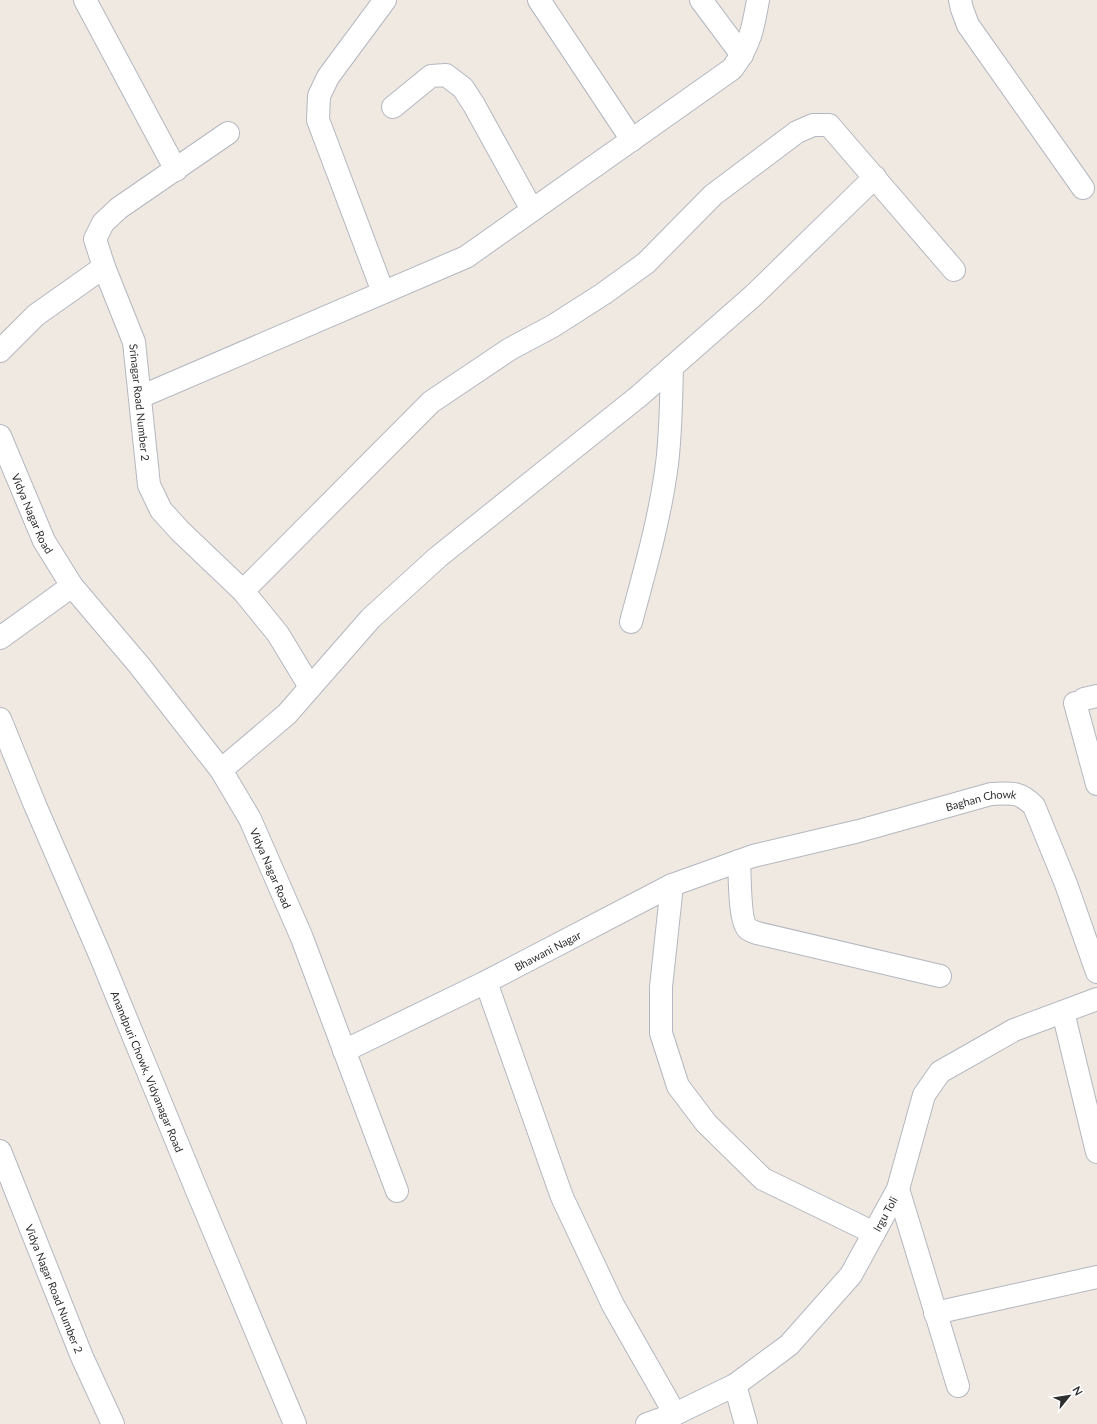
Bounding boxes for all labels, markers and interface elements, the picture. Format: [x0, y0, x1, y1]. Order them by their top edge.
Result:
street label: Srinagar Road Number 2 [128, 343, 153, 462]
street label: Vidya Nagar Road [10, 471, 56, 556]
street label: Baghan Chowk [944, 787, 1018, 813]
street label: Vidya Nagar Road [248, 826, 295, 910]
street label: Bhawani Nagar [512, 927, 583, 973]
street label: Anandpuri Chowk, Vidyanagar Road [109, 989, 187, 1154]
street label: Irgu Toli [870, 1194, 899, 1233]
street label: Vidya Nagar Road Number 2 [23, 1222, 86, 1355]
north arrow [1049, 1376, 1089, 1416]
text: N [1070, 1384, 1086, 1398]

